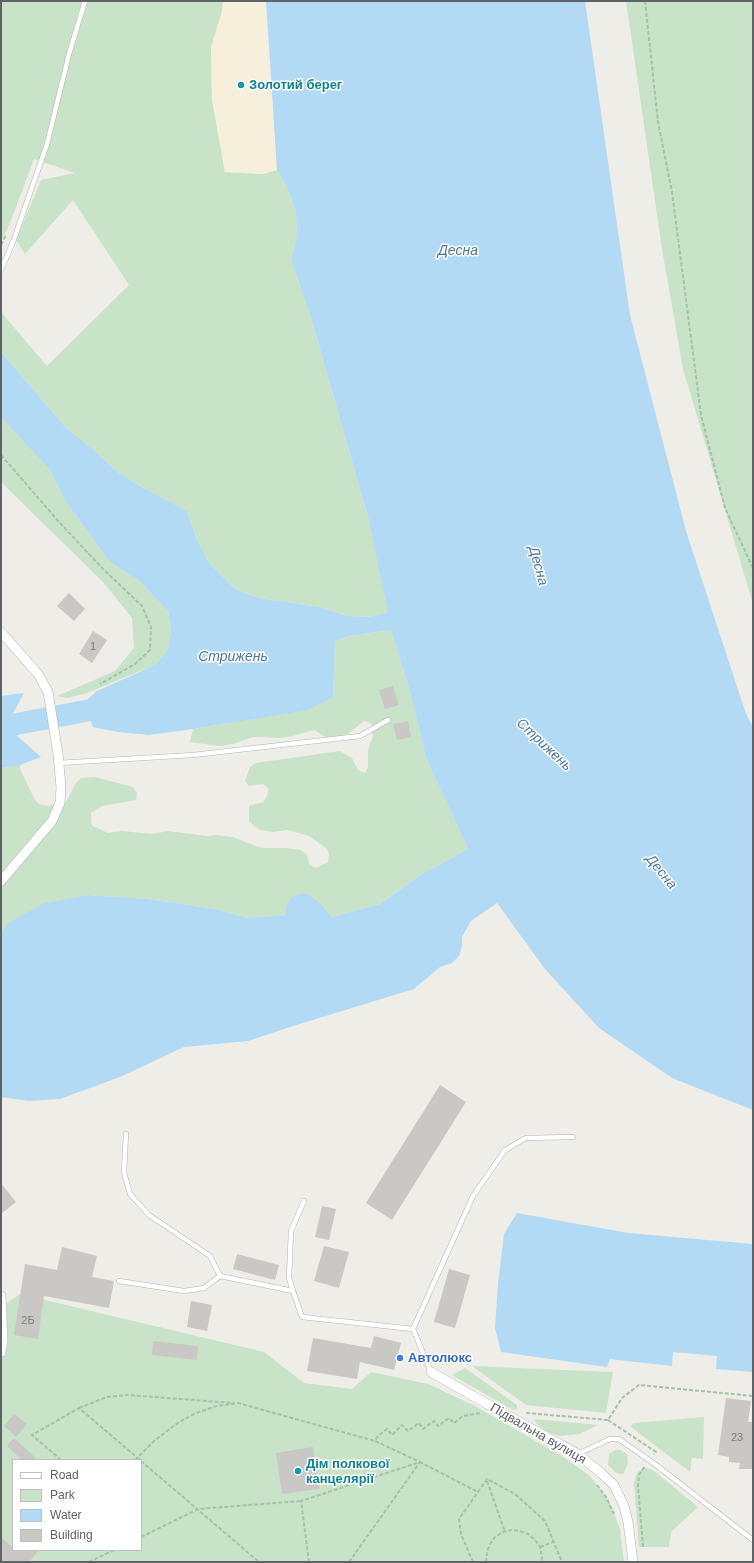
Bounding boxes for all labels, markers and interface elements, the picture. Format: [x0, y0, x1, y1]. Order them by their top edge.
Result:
place label: Золотий берег [249, 77, 342, 93]
marker: Золотий берег [236, 80, 246, 90]
water label: Десна [438, 243, 478, 259]
water label: Десна [525, 545, 551, 587]
house number: 1 [90, 640, 96, 654]
water label: Стрижень [198, 649, 268, 665]
water label: Стрижень [513, 715, 575, 775]
water label: Десна [642, 851, 680, 893]
house number: 2Б [21, 1314, 35, 1328]
place label: Автолюкс [408, 1350, 472, 1366]
marker: Автолюкс [395, 1353, 405, 1363]
street label: Підвальна вулиця [487, 1400, 589, 1468]
house number: 23 [731, 1431, 743, 1445]
place label: Дім полкової канцелярії [306, 1456, 390, 1487]
legend [12, 1459, 142, 1551]
marker: Дім полкової канцелярії [293, 1466, 303, 1476]
text: Road [50, 1468, 79, 1482]
text: Park [50, 1488, 75, 1502]
text: Water [50, 1508, 82, 1522]
text: Building [50, 1528, 93, 1542]

